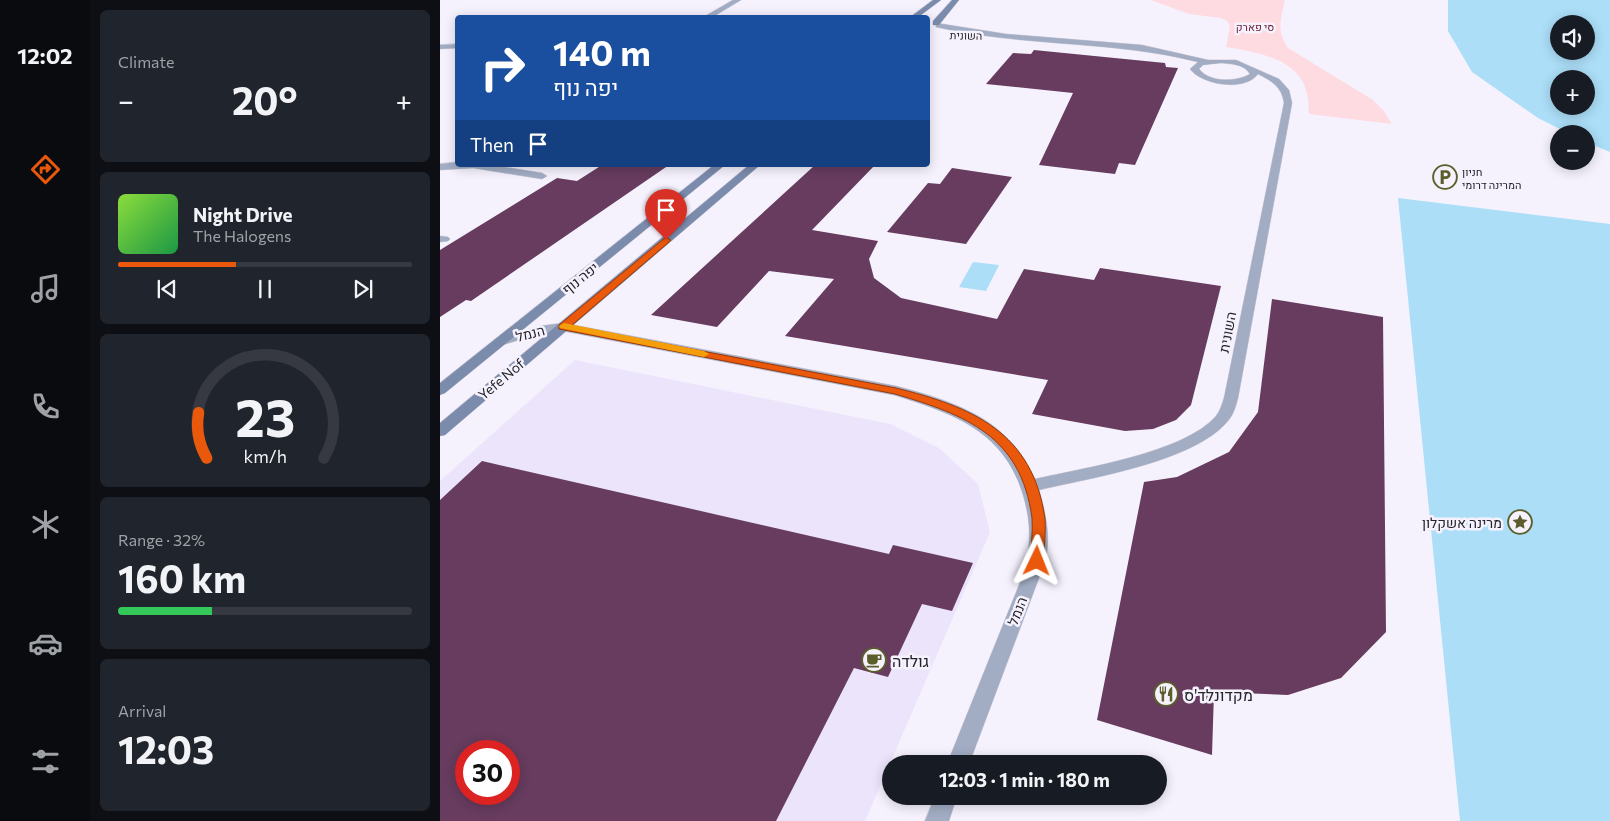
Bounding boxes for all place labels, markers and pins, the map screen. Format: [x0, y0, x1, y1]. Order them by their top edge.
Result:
parking icon: חניון המרינה דרומי [1432, 164, 1458, 190]
place label: חניון המרינה דרומי [1462, 165, 1521, 191]
pin [645, 189, 687, 240]
place icon: מרינה אשקלון [1507, 509, 1533, 535]
place label: מרינה אשקלון [1422, 514, 1502, 531]
cafe icon: גולדה [861, 647, 887, 673]
place label: גולדה [892, 651, 929, 670]
restaurant icon: מקדונלד'ס [1153, 681, 1179, 707]
place label: מקדונלד'ס [1184, 685, 1253, 704]

